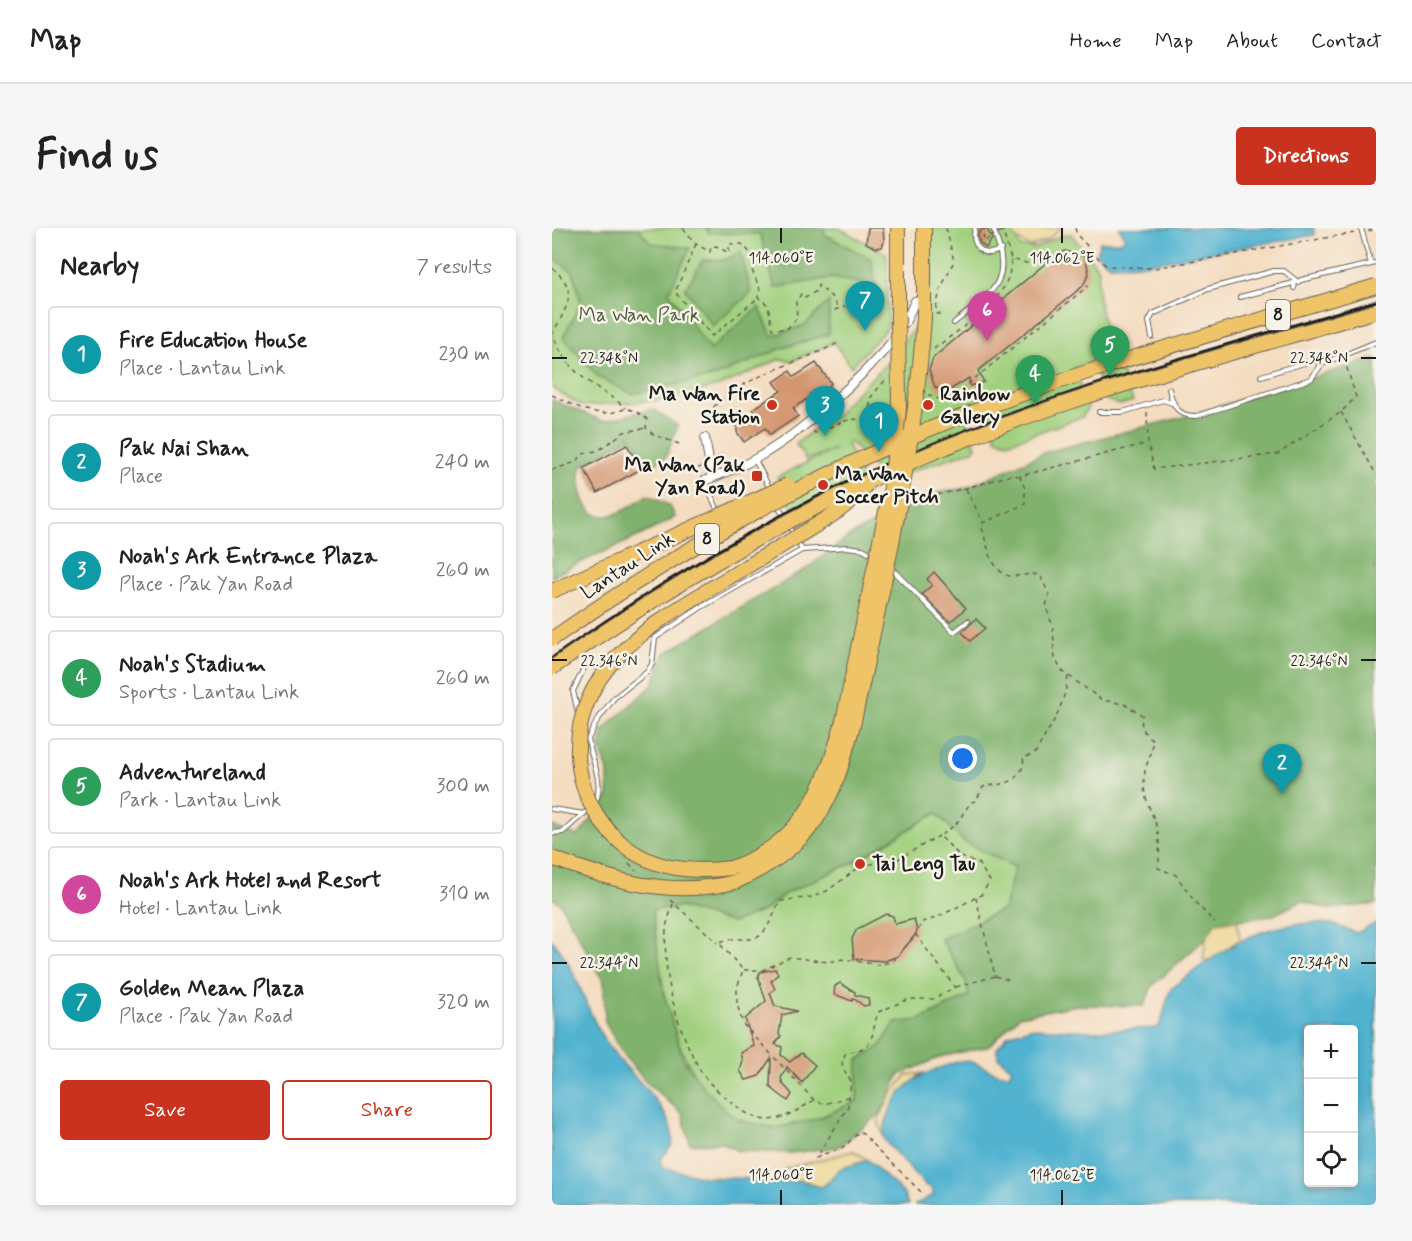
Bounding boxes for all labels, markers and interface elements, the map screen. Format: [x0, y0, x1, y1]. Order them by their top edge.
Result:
text: Map [30, 23, 81, 60]
text: Home [1070, 27, 1122, 55]
text: Map [1155, 27, 1193, 55]
text: About [1226, 27, 1278, 55]
text: Contact [1311, 27, 1382, 55]
button: Directions [1236, 127, 1376, 185]
text: Find us [36, 129, 158, 184]
text: 114.060°E [748, 249, 814, 269]
text: 114.062°E [1030, 249, 1095, 269]
text: Nearby [60, 250, 139, 284]
text: 7 results [417, 254, 492, 281]
pin: 7 [846, 282, 884, 331]
pin: 6 [968, 291, 1006, 341]
road number: 8 [1266, 300, 1290, 330]
park label: Ma Wan Park [578, 302, 700, 329]
pin: 5 [1090, 326, 1130, 376]
text: Fire Education House [119, 327, 307, 355]
text: 1 [77, 341, 86, 368]
text: 230 m [438, 341, 490, 368]
text: 22.348°N [580, 349, 638, 369]
text: 22.348°N [1290, 349, 1348, 369]
text: Place · Lantau Link [119, 355, 285, 382]
pin: 4 [1016, 356, 1054, 405]
place label: Ma Wan Fire Station [649, 381, 760, 431]
place label: Rainbow Gallery [940, 381, 1010, 431]
pin: 3 [806, 386, 844, 436]
marker: Ma Wan Fire Station [765, 398, 779, 412]
marker: Rainbow Gallery [921, 398, 935, 412]
pin: 1 [860, 402, 898, 452]
text: Pak Nai Shan [119, 435, 249, 463]
text: 2 [77, 449, 86, 476]
text: 240 m [435, 449, 490, 476]
place label: Ma Wan (Pak Yan Road) [625, 452, 746, 502]
place label: Ma Wan Soccer Pitch [835, 461, 939, 511]
text: Place [119, 463, 163, 490]
marker: Ma Wan (Pak Yan Road) [750, 469, 764, 483]
marker: Ma Wan Soccer Pitch [816, 478, 830, 492]
road number: 8 [695, 524, 719, 554]
street label: Lantau Link [576, 526, 680, 606]
text: Noah's Ark Entrance Plaza [119, 543, 377, 571]
text: 3 [77, 557, 86, 584]
text: 260 m [436, 557, 490, 584]
text: Place · Pak Yan Road [119, 571, 293, 598]
text: Noah's Stadium [119, 651, 266, 679]
text: 22.346°N [581, 652, 637, 672]
text: 22.346°N [1291, 652, 1347, 672]
text: 4 [76, 665, 87, 692]
text: 260 m [436, 665, 490, 692]
text: Sports · Lantau Link [119, 679, 299, 706]
your location [948, 744, 977, 773]
pin: 2 [1262, 744, 1302, 794]
text: Adventureland [119, 759, 266, 787]
text: 5 [76, 773, 88, 800]
text: 300 m [436, 773, 490, 800]
text: Park · Lantau Link [119, 787, 281, 814]
place label: Tai Leng Tau [872, 851, 975, 880]
marker: Tai Leng Tau [853, 857, 867, 871]
text: Noah's Ark Hotel and Resort [119, 867, 381, 895]
text: 6 [76, 881, 87, 908]
text: 310 m [439, 881, 490, 908]
text: Hotel · Lantau Link [119, 895, 282, 922]
text: 22.344°N [580, 954, 638, 974]
text: 22.344°N [1290, 954, 1348, 974]
text: Golden Mean Plaza [119, 975, 304, 1003]
text: 7 [75, 989, 88, 1016]
text: 320 m [437, 989, 490, 1016]
text: Place · Pak Yan Road [119, 1003, 293, 1030]
map controls [1304, 1025, 1358, 1187]
button: + [1304, 1025, 1358, 1079]
button: − [1304, 1079, 1358, 1133]
button: Save [60, 1080, 270, 1140]
button: Share [282, 1080, 492, 1140]
button: locate [1304, 1133, 1358, 1187]
text: 114.060°E [748, 1166, 814, 1186]
text: 114.062°E [1030, 1166, 1095, 1186]

